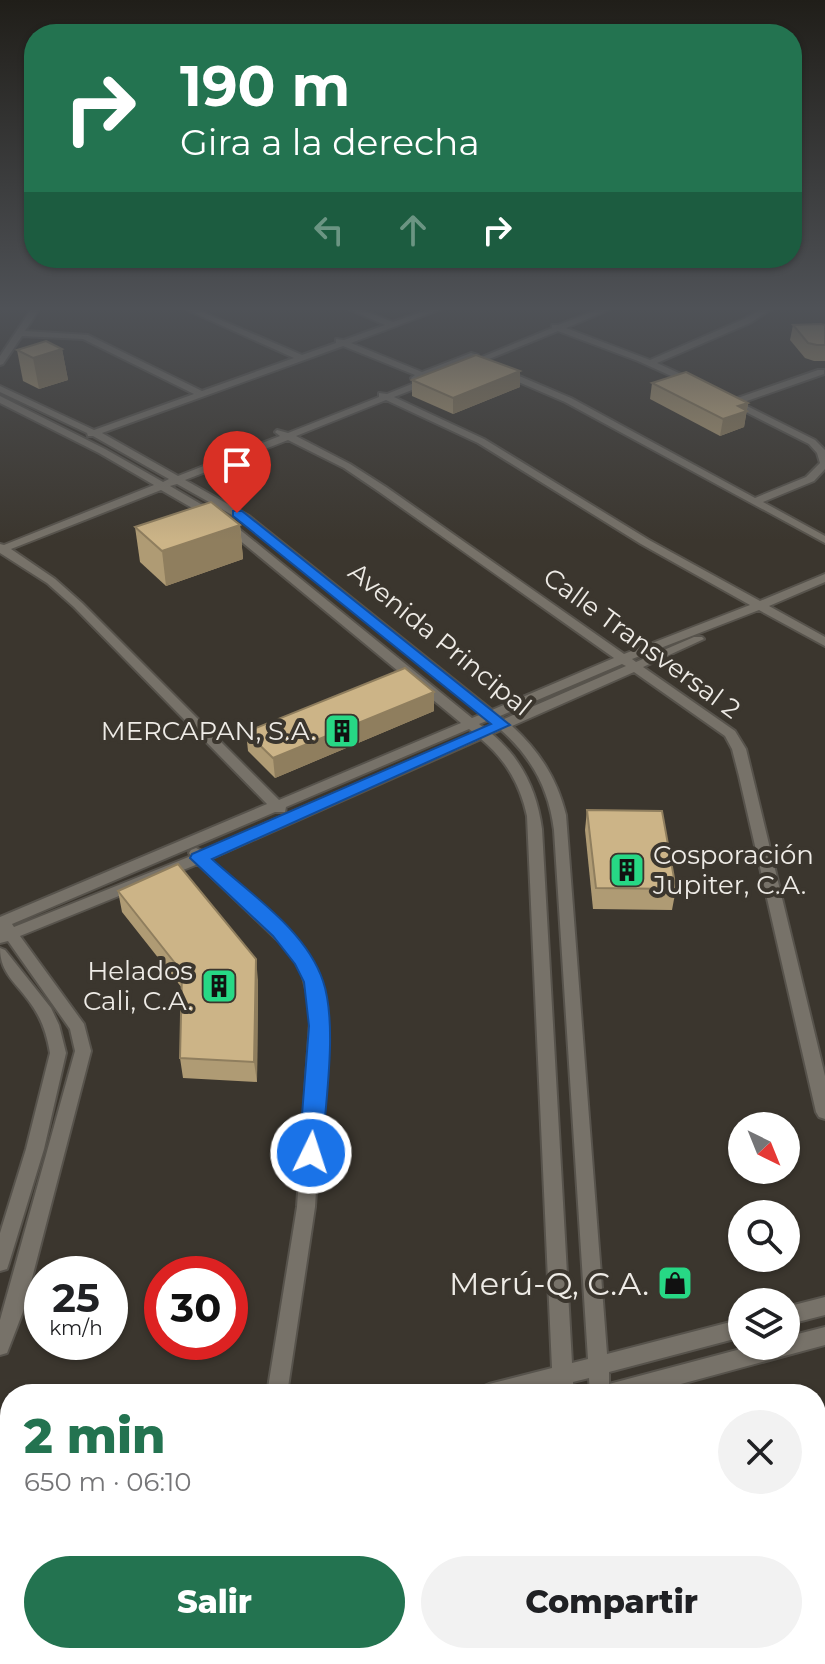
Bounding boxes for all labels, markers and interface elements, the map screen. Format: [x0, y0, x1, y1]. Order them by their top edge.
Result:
text: 190 m [180, 52, 350, 120]
icon: right [48, 56, 152, 160]
text: Gira a la derecha [180, 120, 480, 164]
icon: left [307, 208, 351, 252]
icon: ahead [391, 208, 435, 252]
icon: right [475, 208, 519, 252]
pin [203, 431, 271, 513]
icon: arrive [215, 443, 259, 487]
street label: Avenida Principal [342, 555, 538, 723]
street label: Calle Transversal 2 [537, 561, 747, 725]
building icon: MERCAPAN, S.A. [323, 712, 361, 750]
place label: MERCAPAN, S.A. [101, 715, 316, 747]
place label: Cosporación Jupiter, C.A. [652, 839, 814, 901]
building icon: Cosporación Jupiter, C.A. [608, 851, 646, 889]
place label: Helados Cali, C.A. [83, 955, 193, 1017]
building icon: Helados Cali, C.A. [200, 967, 238, 1005]
position arrow [269, 1111, 353, 1195]
north arrow [728, 1112, 800, 1184]
map controls [728, 1112, 800, 1360]
button: search [728, 1200, 800, 1272]
speed limit sign: 30 [144, 1256, 248, 1360]
place label: Merú-Q, C.A. [449, 1264, 649, 1303]
shop icon: Merú-Q, C.A. [656, 1264, 694, 1302]
text: 25 [52, 1273, 100, 1322]
button: layers [728, 1288, 800, 1360]
text: km/h [49, 1316, 103, 1340]
text: 2 min [24, 1407, 165, 1465]
button: close [718, 1410, 802, 1494]
text: 650 m · 06:10 [24, 1466, 192, 1498]
button: Salir [24, 1556, 405, 1648]
button: Compartir [421, 1556, 802, 1648]

